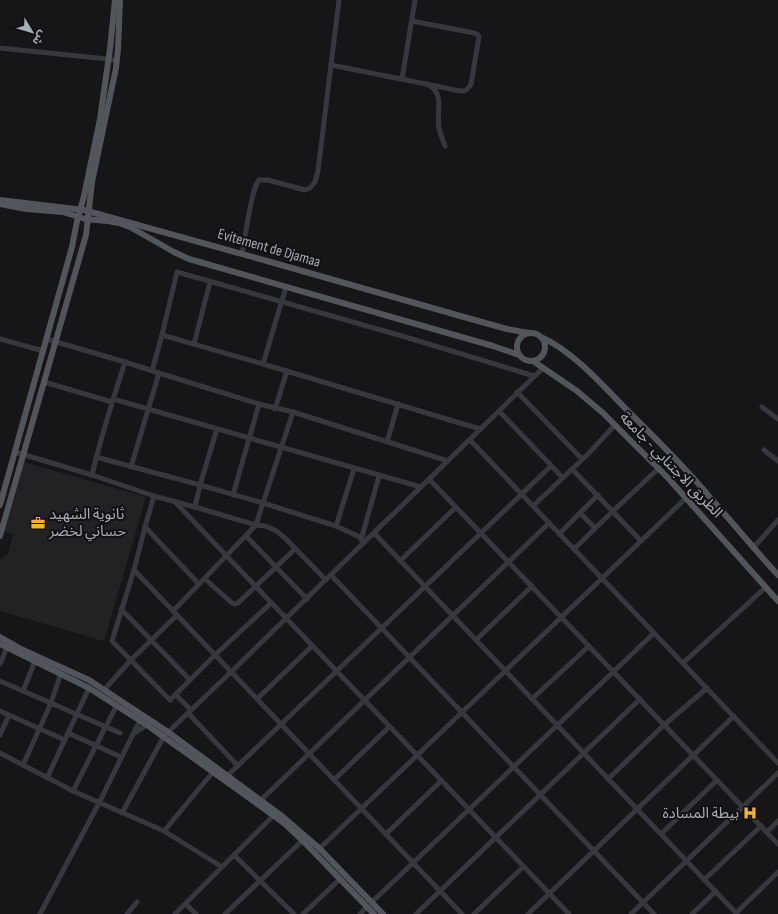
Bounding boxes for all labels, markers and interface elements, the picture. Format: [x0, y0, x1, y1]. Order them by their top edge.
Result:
north arrow [12, 12, 52, 52]
text: ش [30, 28, 49, 48]
street label: Evitement de Djamaa [215, 224, 323, 272]
street label: الطريق الاجتنابي - جامعة [614, 408, 727, 523]
place label: ثانوية الشهيد حساني لخضر [48, 505, 126, 542]
office icon: ثانوية الشهيد حساني لخضر [30, 515, 46, 531]
place label: بيطة المسادة [663, 804, 739, 823]
hospital icon: بيطة المسادة [742, 805, 758, 821]

